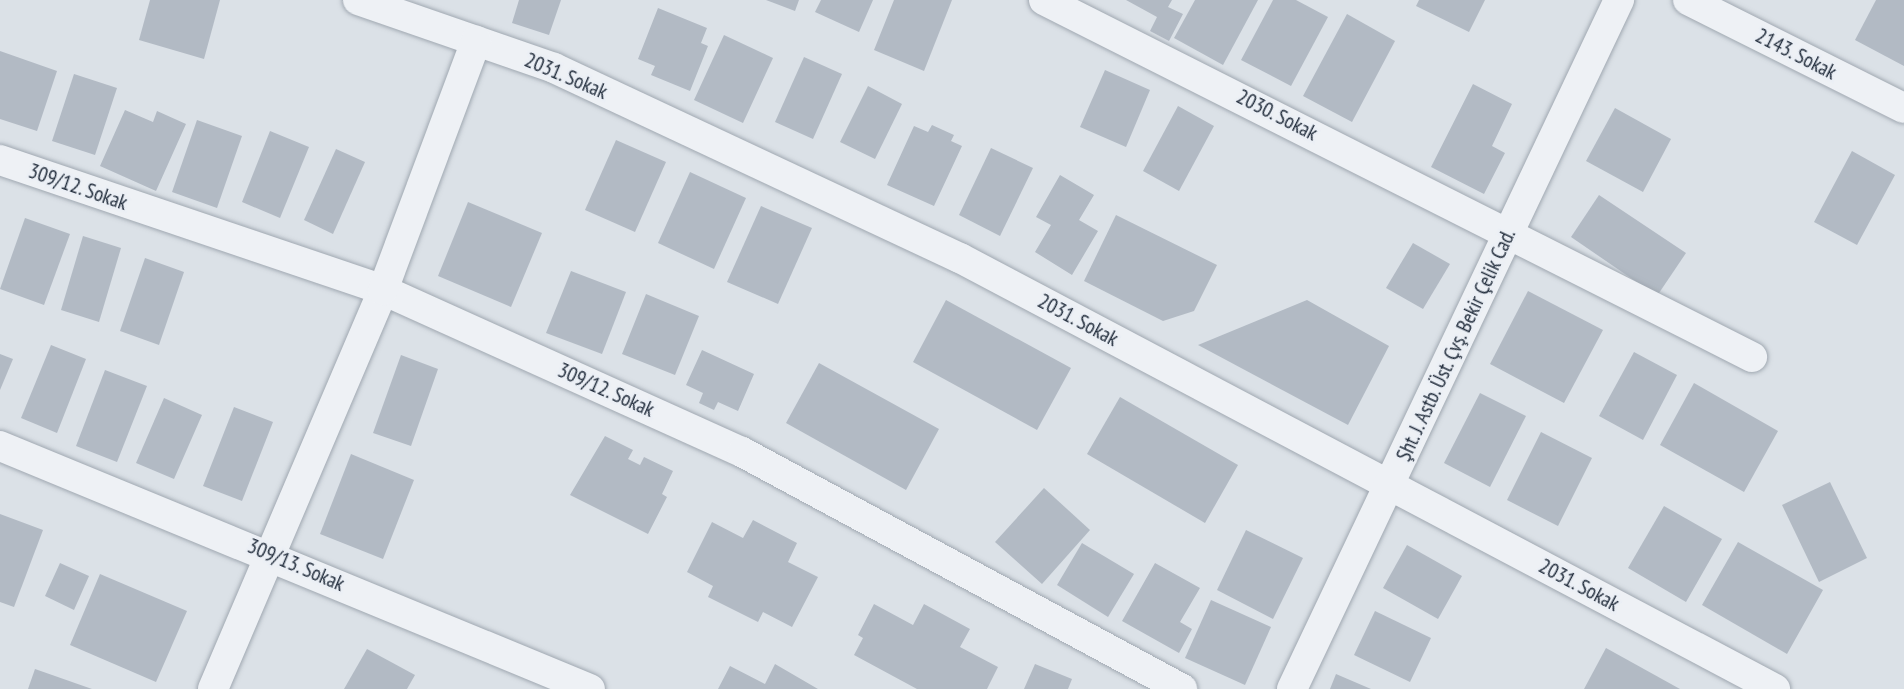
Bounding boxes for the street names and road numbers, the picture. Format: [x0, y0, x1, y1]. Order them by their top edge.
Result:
street label: 2143. Sokak [1751, 23, 1841, 85]
street label: 2031. Sokak [520, 47, 612, 105]
street label: 2030. Sokak [1232, 84, 1322, 146]
street label: 309/12. Sokak [25, 158, 131, 216]
street label: Şht. J. Astb. Üst. Çvş. Bekir Çelik Cad. [1389, 221, 1523, 469]
street label: 2031. Sokak [1033, 288, 1123, 352]
street label: 309/12. Sokak [553, 357, 659, 423]
street label: 309/13. Sokak [243, 533, 349, 597]
street label: 2031. Sokak [1534, 553, 1624, 617]

